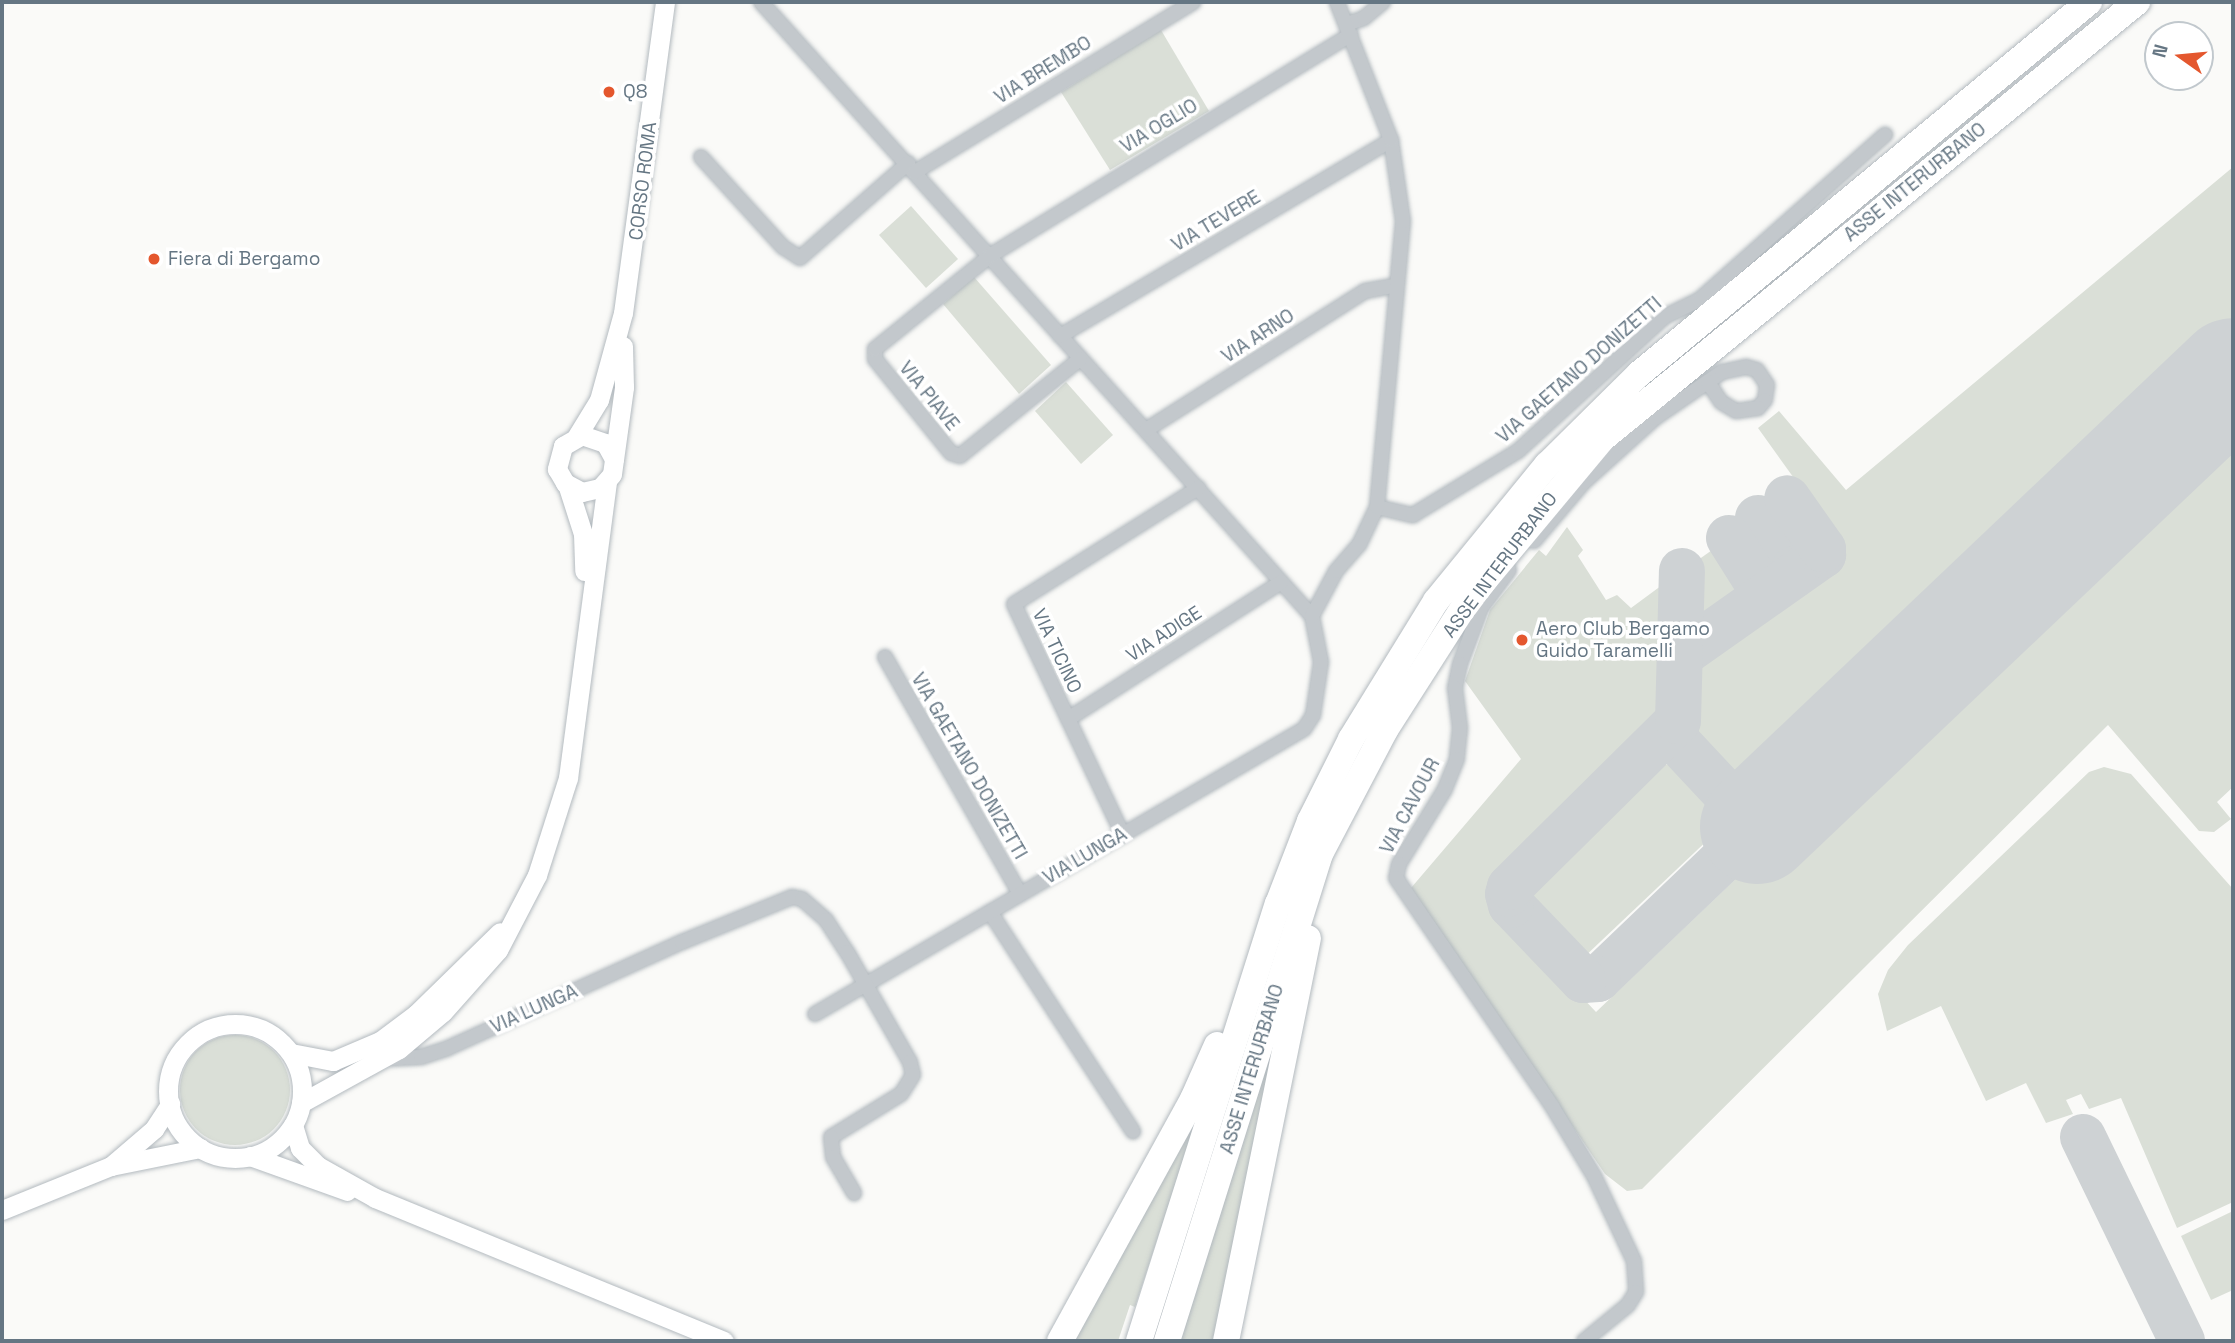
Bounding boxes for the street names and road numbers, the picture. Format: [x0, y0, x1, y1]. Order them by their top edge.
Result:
street label: VIA BREMBO [990, 31, 1096, 109]
street label: VIA OGLIO [1116, 94, 1202, 158]
street label: ASSE INTERURBANO [1839, 118, 1991, 246]
street label: CORSO ROMA [624, 120, 662, 242]
street label: VIA TEVERE [1167, 185, 1265, 257]
street label: VIA GAETANO DONIZETTI [1492, 292, 1666, 448]
street label: VIA ARNO [1217, 304, 1299, 368]
street label: VIA PIAVE [894, 357, 964, 435]
street label: ASSE INTERURBANO [1438, 488, 1562, 642]
street label: VIA ADIGE [1122, 601, 1206, 667]
street label: VIA TICINO [1027, 605, 1087, 697]
street label: VIA GAETANO DONIZETTI [906, 669, 1032, 863]
street label: VIA CAVOUR [1375, 754, 1445, 858]
street label: VIA LUNGA [1039, 823, 1131, 889]
street label: VIA LUNGA [487, 980, 581, 1038]
street label: ASSE INTERURBANO [1215, 981, 1289, 1157]

